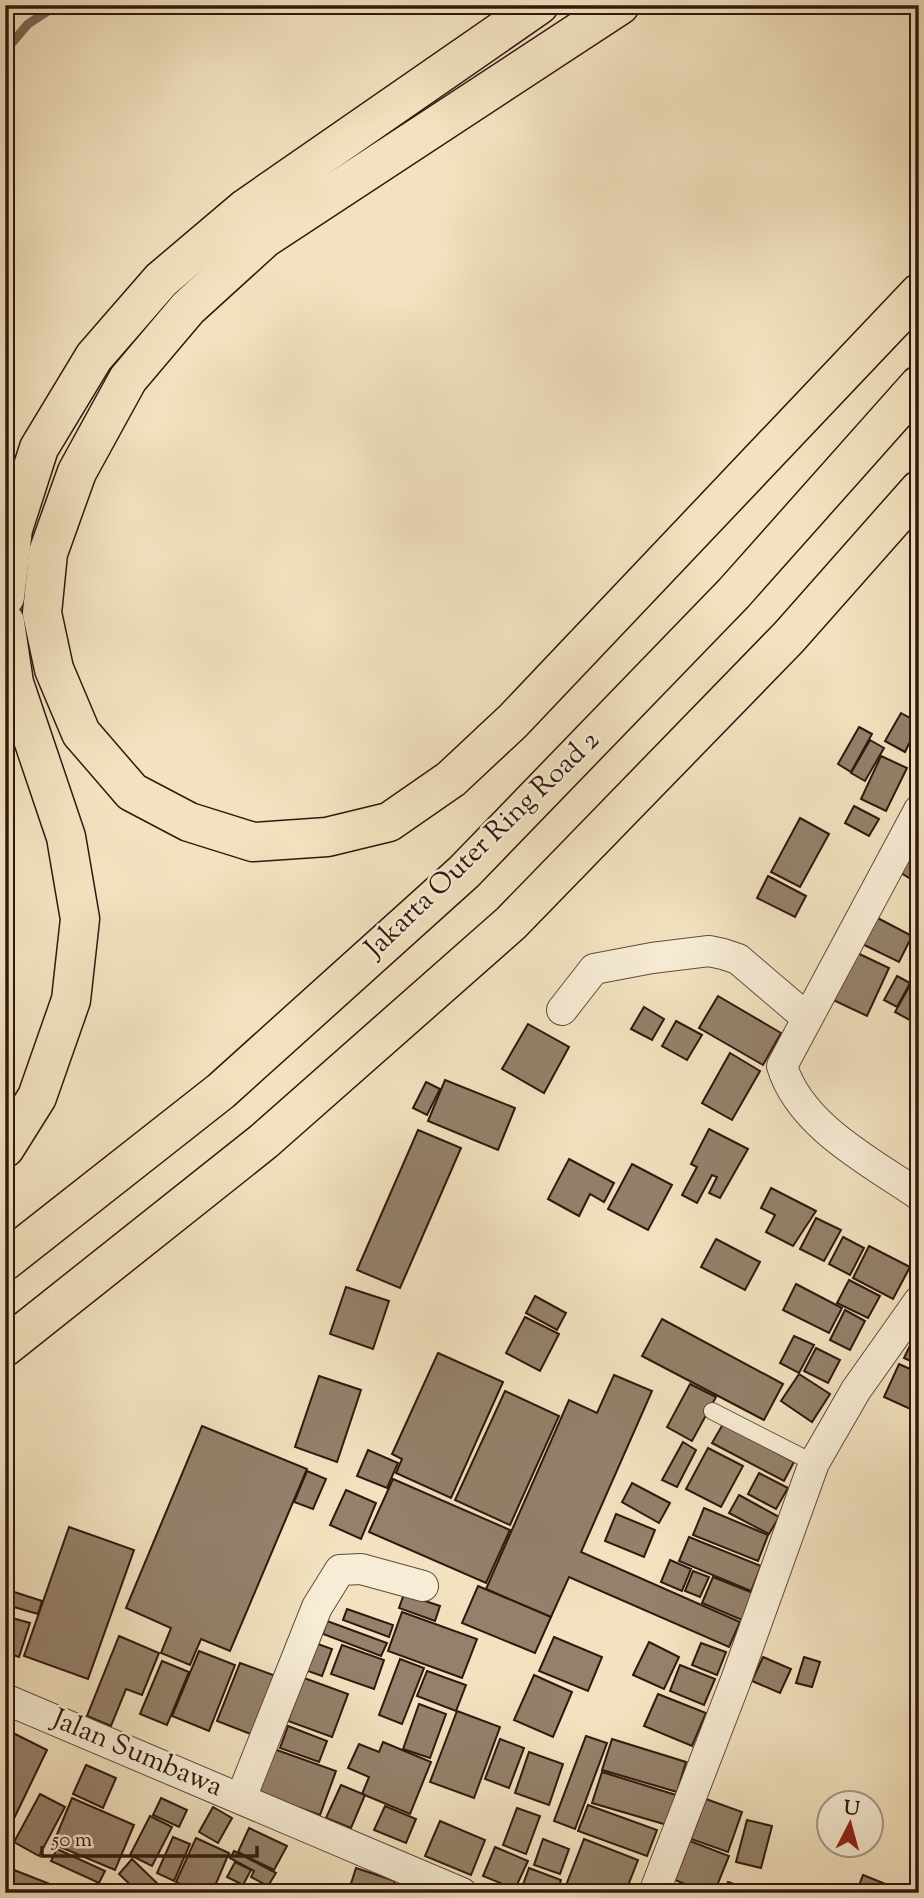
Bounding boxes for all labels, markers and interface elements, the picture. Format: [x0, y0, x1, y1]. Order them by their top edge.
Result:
street label: Jakarta Outer Ring Road 2 [355, 722, 609, 969]
street label: Jalan Sumbawa [44, 1699, 228, 1808]
north arrow [816, 1790, 886, 1860]
text: U [842, 1795, 861, 1824]
scale bar [42, 1814, 257, 1858]
text: 50 m [51, 1826, 92, 1856]

